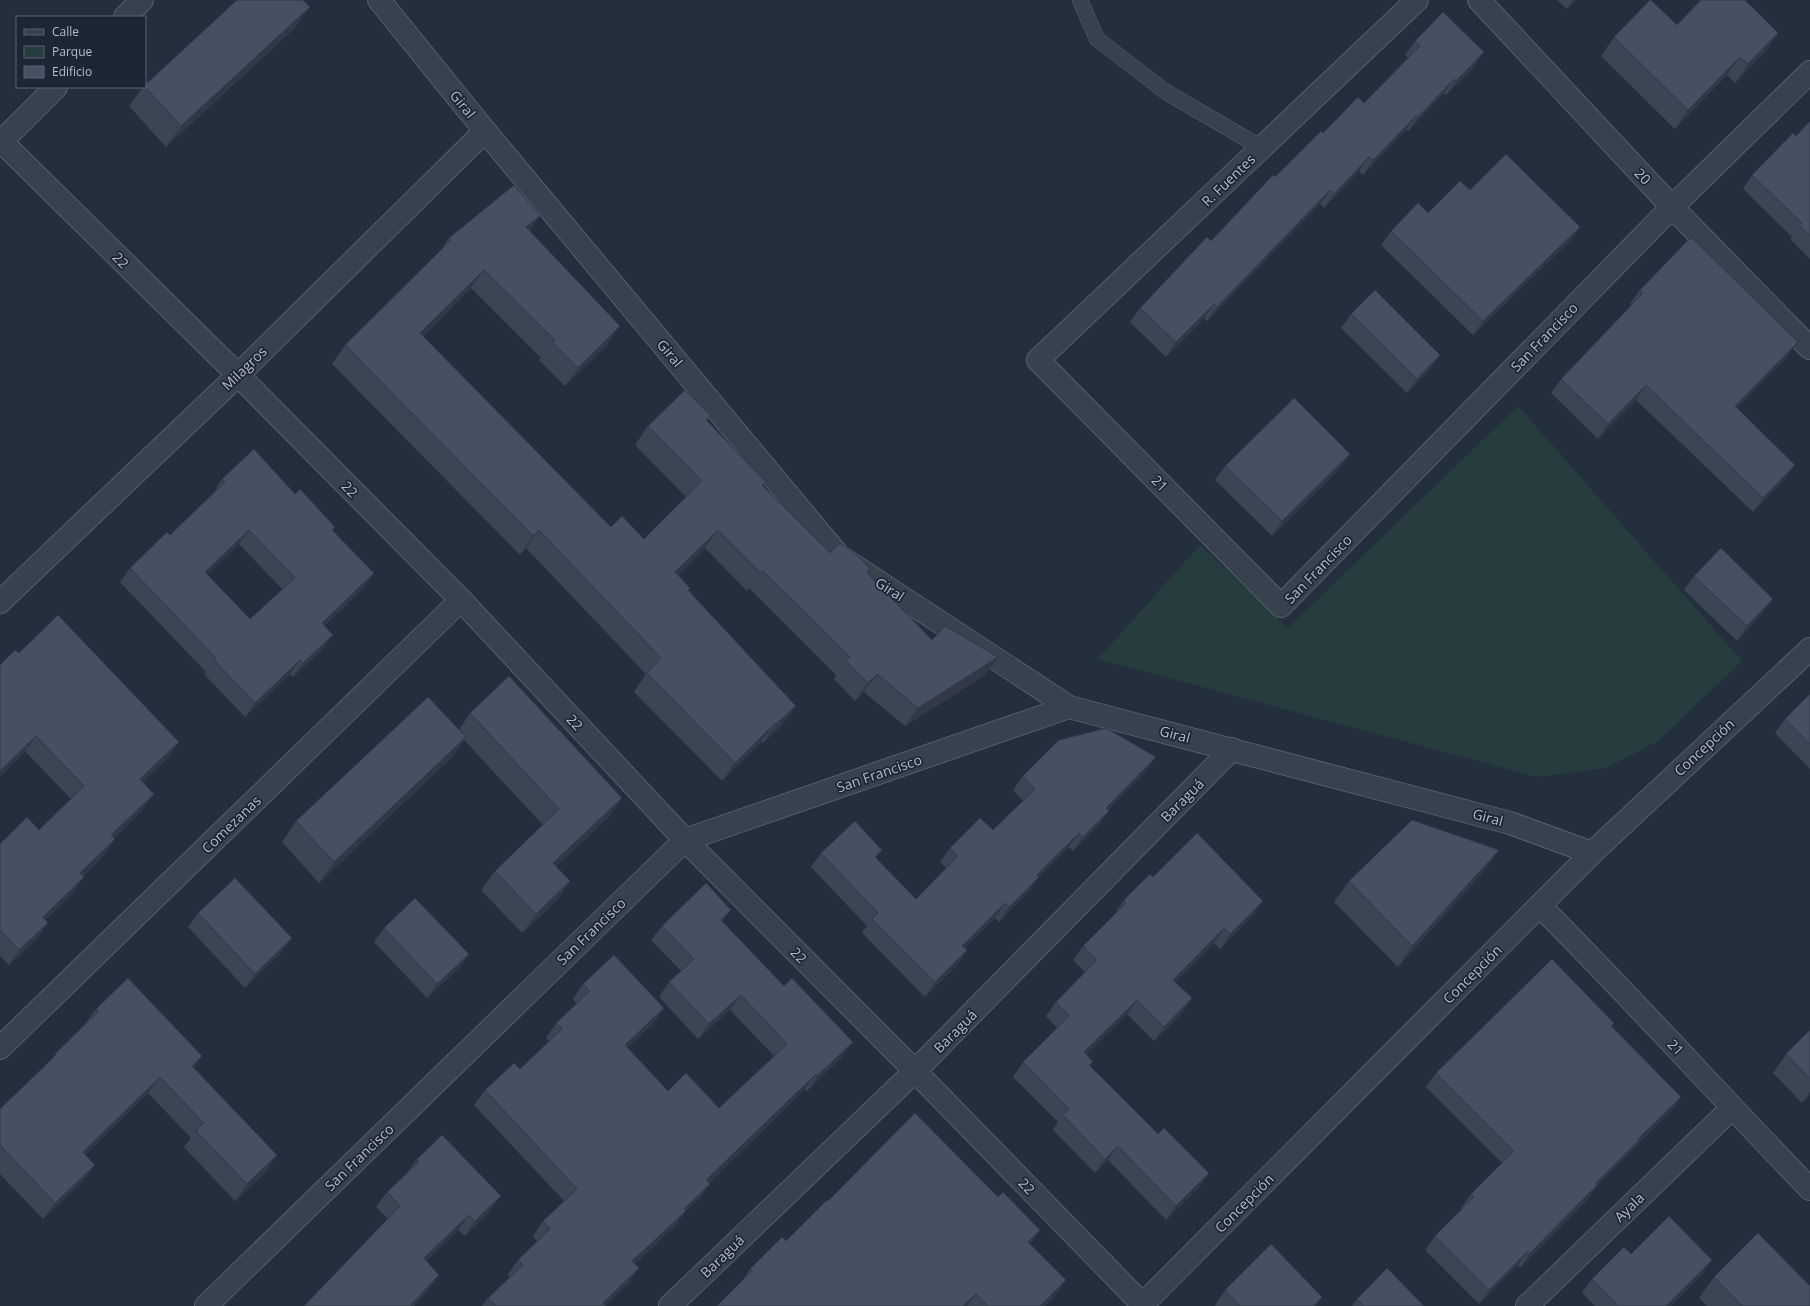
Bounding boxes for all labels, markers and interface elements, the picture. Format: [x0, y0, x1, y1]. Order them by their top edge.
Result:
legend [16, 16, 146, 88]
text: Calle [52, 23, 79, 40]
text: Parque [52, 43, 92, 60]
text: Edificio [52, 63, 92, 80]
street label: Giral [446, 86, 480, 122]
street label: R. Fuentes [1197, 149, 1259, 210]
street label: 20 [1631, 164, 1655, 188]
street label: 22 [109, 248, 133, 272]
street label: San Francisco [1506, 298, 1582, 376]
street label: Giral [653, 335, 687, 371]
street label: Milagros [217, 342, 271, 394]
street label: 21 [1148, 471, 1172, 495]
street label: 22 [338, 477, 362, 501]
street label: San Francisco [1280, 530, 1356, 608]
street label: Giral [872, 573, 908, 605]
street label: 22 [563, 710, 587, 734]
street label: Concepción [1670, 714, 1738, 780]
street label: Giral [1158, 721, 1192, 747]
street label: San Francisco [834, 750, 924, 796]
street label: Baraguá [1156, 774, 1208, 826]
street label: Comezanas [197, 791, 265, 857]
street label: Giral [1471, 804, 1505, 830]
street label: San Francisco [552, 893, 630, 969]
street label: Concepción [1438, 940, 1506, 1008]
street label: 22 [787, 943, 811, 967]
street label: Baraguá [929, 1005, 981, 1057]
street label: 21 [1664, 1035, 1688, 1059]
street label: San Francisco [320, 1119, 398, 1195]
street label: Concepción [1210, 1169, 1278, 1237]
street label: 22 [1015, 1174, 1039, 1198]
street label: Ayala [1610, 1188, 1648, 1226]
street label: Baraguá [696, 1230, 748, 1282]

